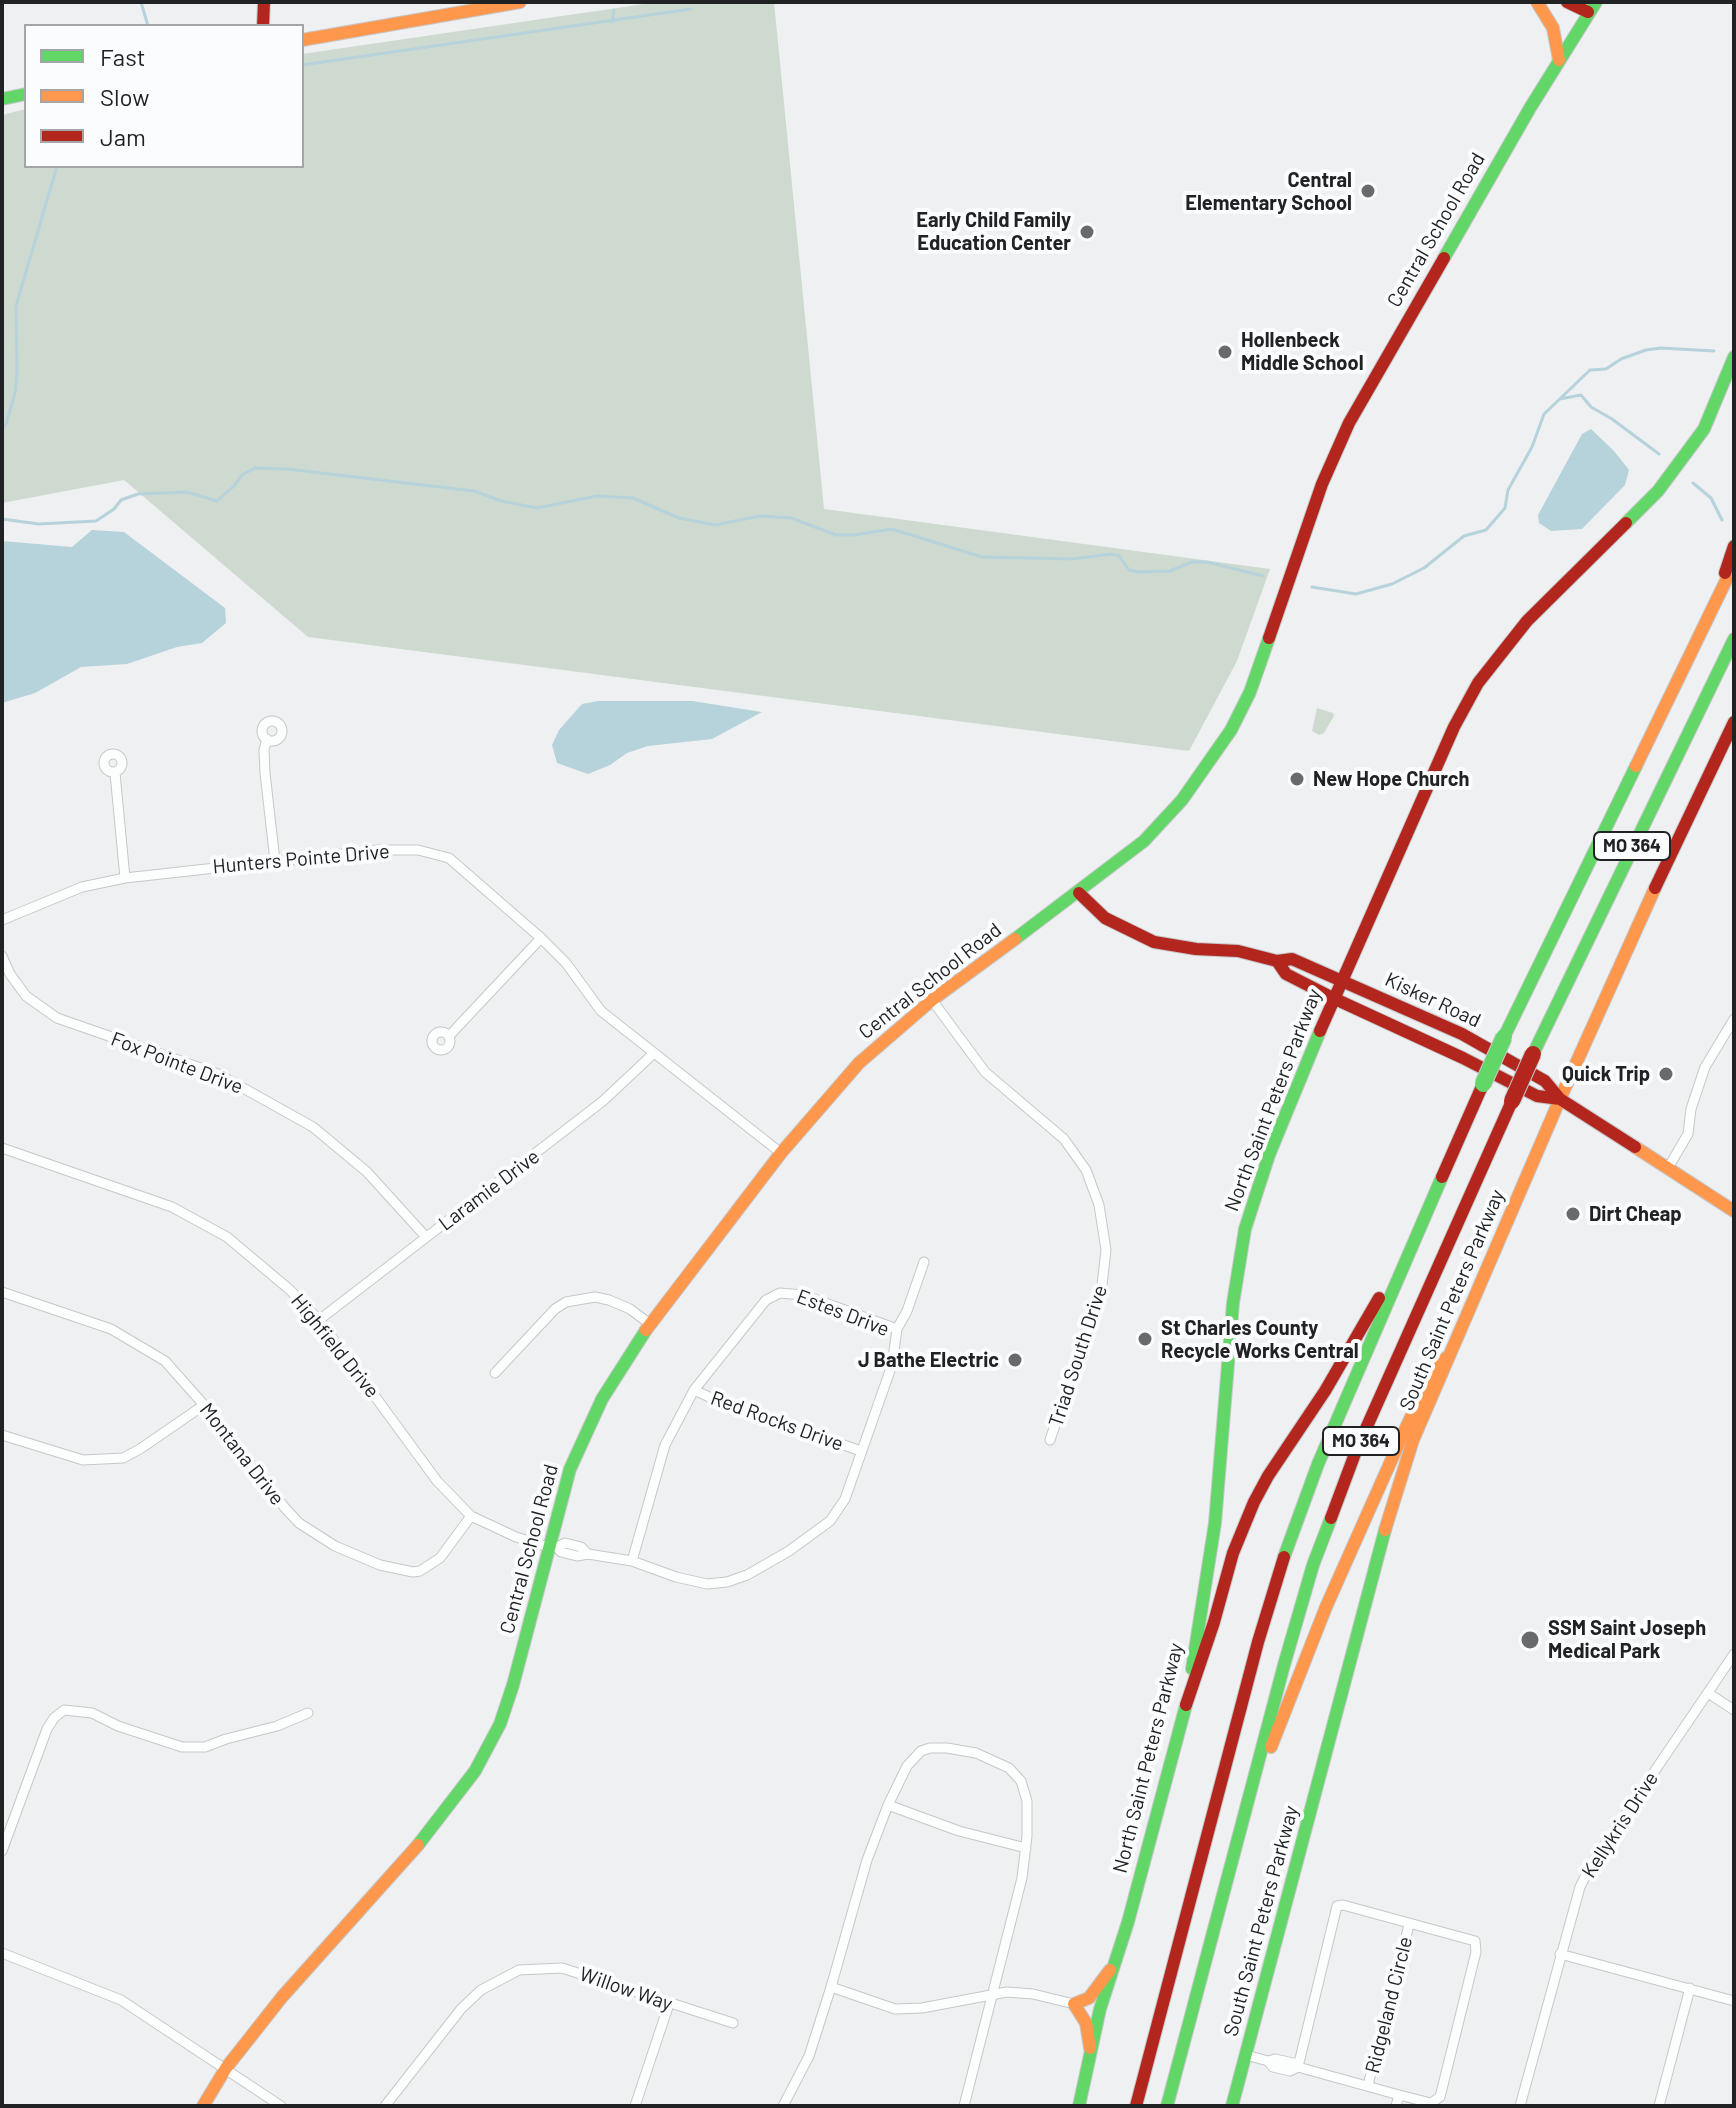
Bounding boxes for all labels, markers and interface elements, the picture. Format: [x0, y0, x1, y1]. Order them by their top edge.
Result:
legend [24, 24, 304, 168]
text: Fast [100, 42, 145, 71]
text: Slow [100, 82, 149, 111]
text: Jam [100, 122, 146, 151]
street label: Central School Road [1382, 149, 1490, 311]
place label: Central Elementary School [1185, 168, 1352, 215]
marker: Central Elementary School [1359, 182, 1377, 200]
place label: Early Child Family Education Center [916, 208, 1071, 255]
marker: Early Child Family Education Center [1078, 223, 1096, 241]
place label: Hollenbeck Middle School [1241, 328, 1364, 375]
marker: Hollenbeck Middle School [1216, 343, 1234, 361]
place label: New Hope Church [1313, 767, 1469, 791]
marker: New Hope Church [1288, 770, 1306, 788]
road number: MO 364 [1594, 832, 1670, 860]
street label: Hunters Pointe Drive [212, 839, 390, 879]
street label: Central School Road [854, 918, 1006, 1044]
street label: Kisker Road [1381, 967, 1485, 1033]
street label: North Saint Peters Parkway [1219, 985, 1327, 1215]
street label: Fox Pointe Drive [108, 1027, 246, 1099]
place label: Quick Trip [1562, 1062, 1650, 1086]
marker: Quick Trip [1657, 1065, 1675, 1083]
street label: Laramie Drive [434, 1144, 544, 1236]
street label: South Saint Peters Parkway [1395, 1186, 1509, 1414]
place label: Dirt Cheap [1589, 1202, 1682, 1226]
marker: Dirt Cheap [1564, 1205, 1582, 1223]
street label: Triad South Drive [1044, 1282, 1112, 1430]
street label: Estes Drive [793, 1284, 893, 1342]
street label: Highfield Drive [286, 1289, 384, 1403]
place label: St Charles County Recycle Works Central [1161, 1316, 1359, 1363]
marker: St Charles County Recycle Works Central [1136, 1330, 1154, 1348]
place label: J Bathe Electric [858, 1348, 999, 1372]
marker: J Bathe Electric [1006, 1351, 1024, 1369]
street label: Red Rocks Drive [707, 1386, 847, 1456]
street label: Montana Drive [195, 1398, 289, 1510]
road number: MO 364 [1323, 1427, 1399, 1455]
street label: Central School Road [495, 1462, 563, 1636]
place label: SSM Saint Joseph Medical Park [1548, 1616, 1706, 1663]
marker: SSM Saint Joseph Medical Park [1519, 1629, 1541, 1651]
street label: North Saint Peters Parkway [1108, 1640, 1188, 1876]
street label: Kellykris Drive [1577, 1767, 1663, 1883]
street label: South Saint Peters Parkway [1219, 1803, 1303, 2039]
street label: Ridgeland Circle [1360, 1934, 1418, 2076]
street label: Willow Way [576, 1962, 676, 2016]

